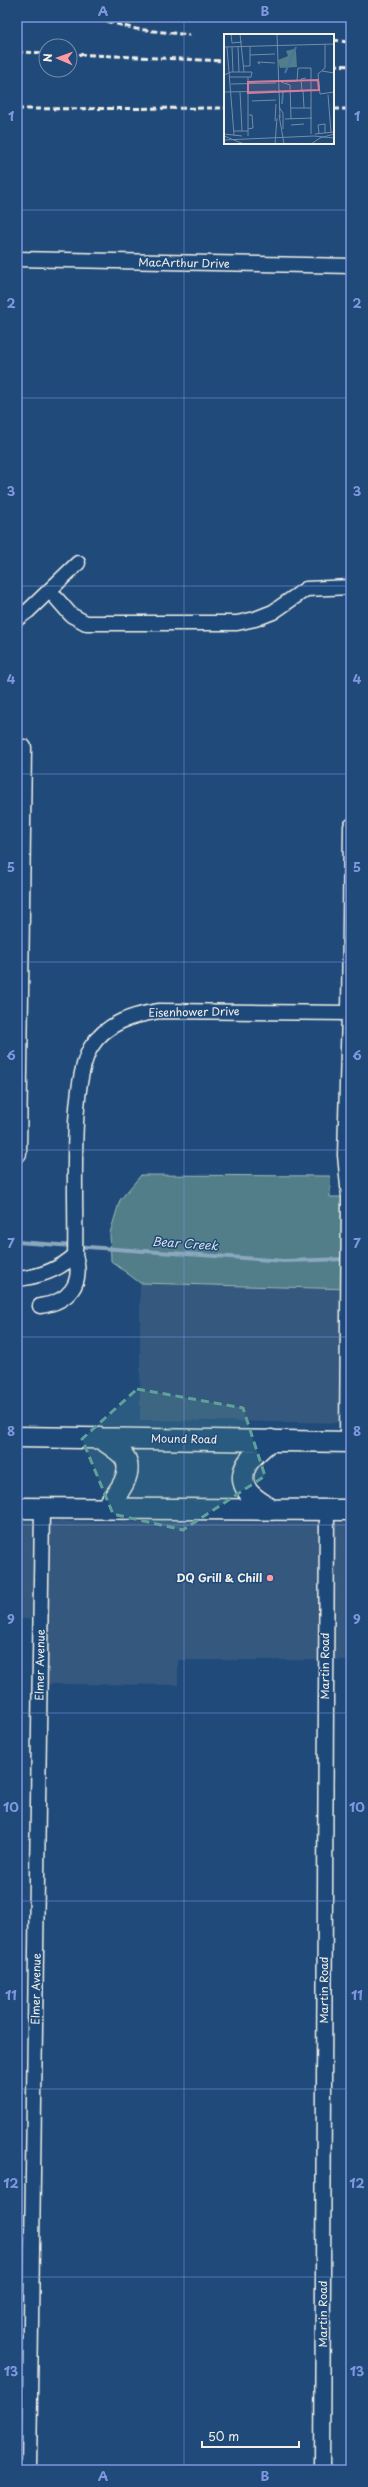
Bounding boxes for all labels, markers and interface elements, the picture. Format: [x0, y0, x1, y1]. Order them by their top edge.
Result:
text: A [98, 1, 108, 20]
text: B [261, 1, 270, 20]
inset map [224, 34, 334, 144]
north arrow [38, 38, 78, 78]
text: N [39, 53, 56, 62]
text: 1 [8, 106, 14, 125]
text: 1 [354, 106, 360, 125]
street label: MacArthur Drive [138, 253, 230, 272]
text: 2 [6, 293, 16, 312]
text: 2 [352, 293, 362, 312]
text: 3 [7, 481, 16, 500]
text: 3 [353, 481, 362, 500]
text: 4 [7, 669, 16, 688]
text: 4 [353, 669, 362, 688]
text: 5 [7, 857, 15, 876]
text: 5 [353, 857, 361, 876]
street label: Eisenhower Drive [148, 1002, 240, 1021]
text: 6 [6, 1045, 16, 1064]
text: 6 [352, 1045, 362, 1064]
water label: Bear Creek [152, 1232, 219, 1254]
text: 7 [7, 1233, 15, 1252]
text: 7 [353, 1233, 361, 1252]
text: 8 [7, 1421, 15, 1440]
text: 8 [353, 1421, 361, 1440]
street label: Mound Road [151, 1429, 217, 1448]
place label: DQ Grill & Chill [176, 1569, 262, 1586]
marker: DQ Grill & Chill [265, 1573, 275, 1583]
text: 9 [7, 1609, 15, 1628]
text: 9 [353, 1609, 361, 1628]
street label: Elmer Avenue [30, 1629, 49, 1701]
street label: Martin Road [316, 1632, 333, 1700]
text: 10 [3, 1797, 19, 1816]
text: 10 [349, 1797, 365, 1816]
street label: Elmer Avenue [26, 1953, 45, 2025]
street label: Martin Road [315, 1956, 332, 2024]
text: 11 [5, 1985, 17, 2004]
text: 11 [351, 1985, 363, 2004]
text: 12 [3, 2173, 19, 2192]
text: 12 [349, 2173, 365, 2192]
street label: Martin Road [314, 2280, 331, 2348]
text: 13 [4, 2361, 19, 2380]
text: 13 [350, 2361, 365, 2380]
scale bar [202, 2423, 299, 2449]
text: 50 m [208, 2427, 239, 2445]
text: A [98, 2466, 108, 2485]
text: B [261, 2466, 270, 2485]

